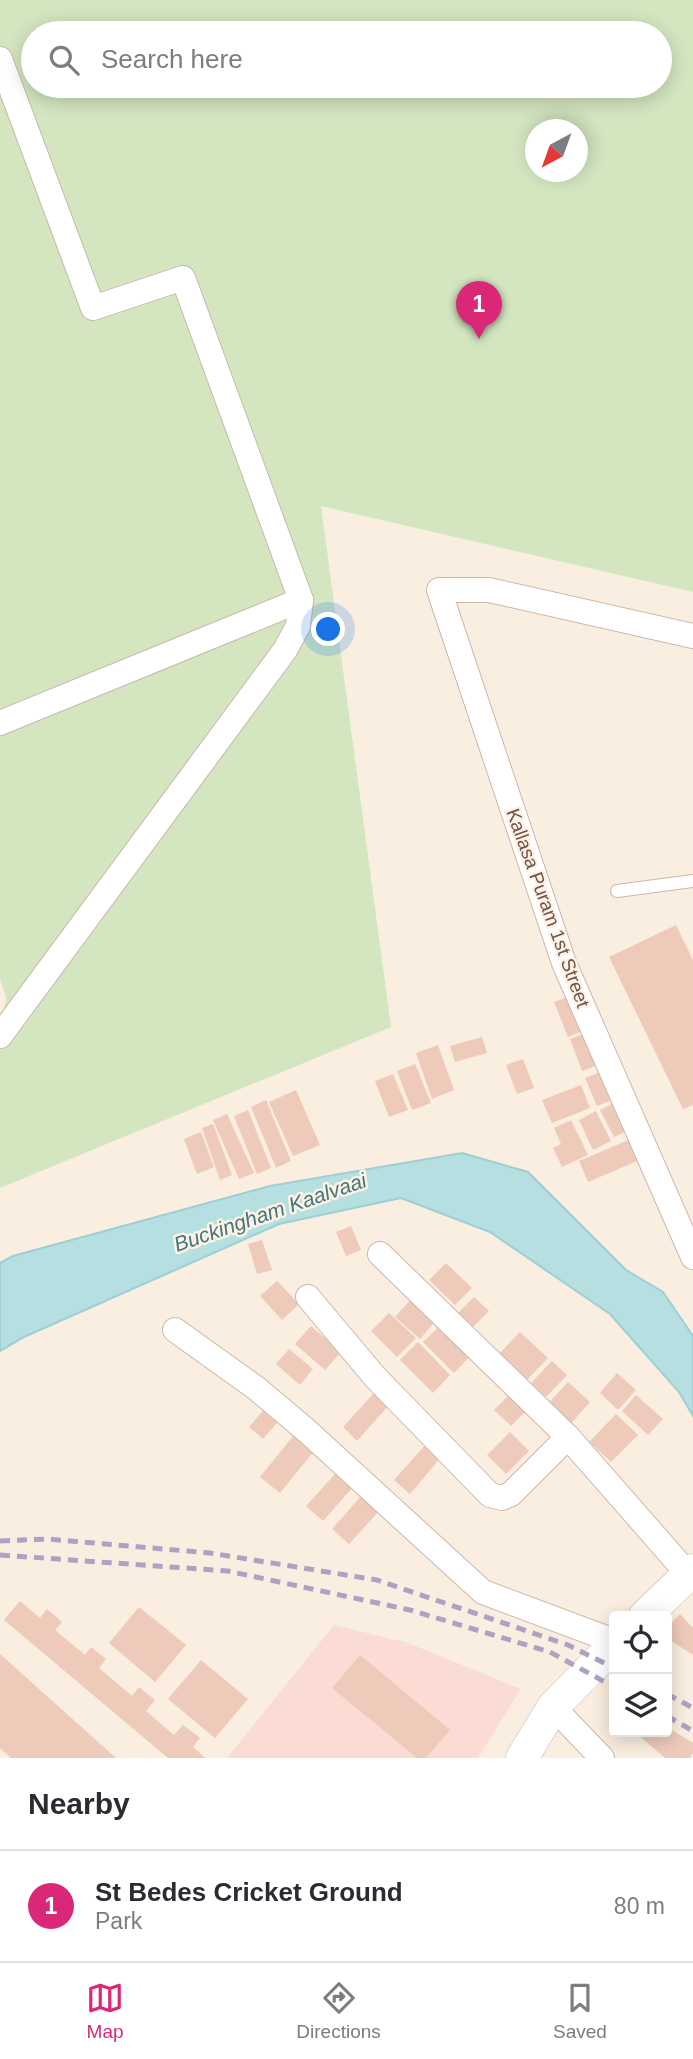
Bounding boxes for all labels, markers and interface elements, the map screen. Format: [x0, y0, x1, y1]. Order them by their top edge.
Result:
search box [21, 21, 672, 98]
icon: search [45, 41, 83, 79]
text: Search here [101, 44, 243, 74]
north arrow [525, 119, 588, 182]
pin: 1 [456, 281, 502, 339]
your location [311, 612, 345, 646]
street label: Kallasa Puram 1st Street [502, 806, 594, 1011]
water label: Buckingham Kaalvaai [171, 1168, 370, 1256]
map controls [609, 1611, 672, 1737]
button: locate [609, 1611, 672, 1674]
button: layers [609, 1674, 672, 1737]
text: Nearby [28, 1787, 130, 1820]
text: St Bedes Cricket Ground [95, 1877, 403, 1907]
text: 1 [45, 1893, 57, 1919]
text: 80 m [614, 1893, 665, 1919]
text: Park [95, 1908, 142, 1934]
tab: Map [86, 1979, 124, 2043]
tab: Directions [296, 1979, 381, 2043]
tab: Saved [553, 1979, 607, 2043]

